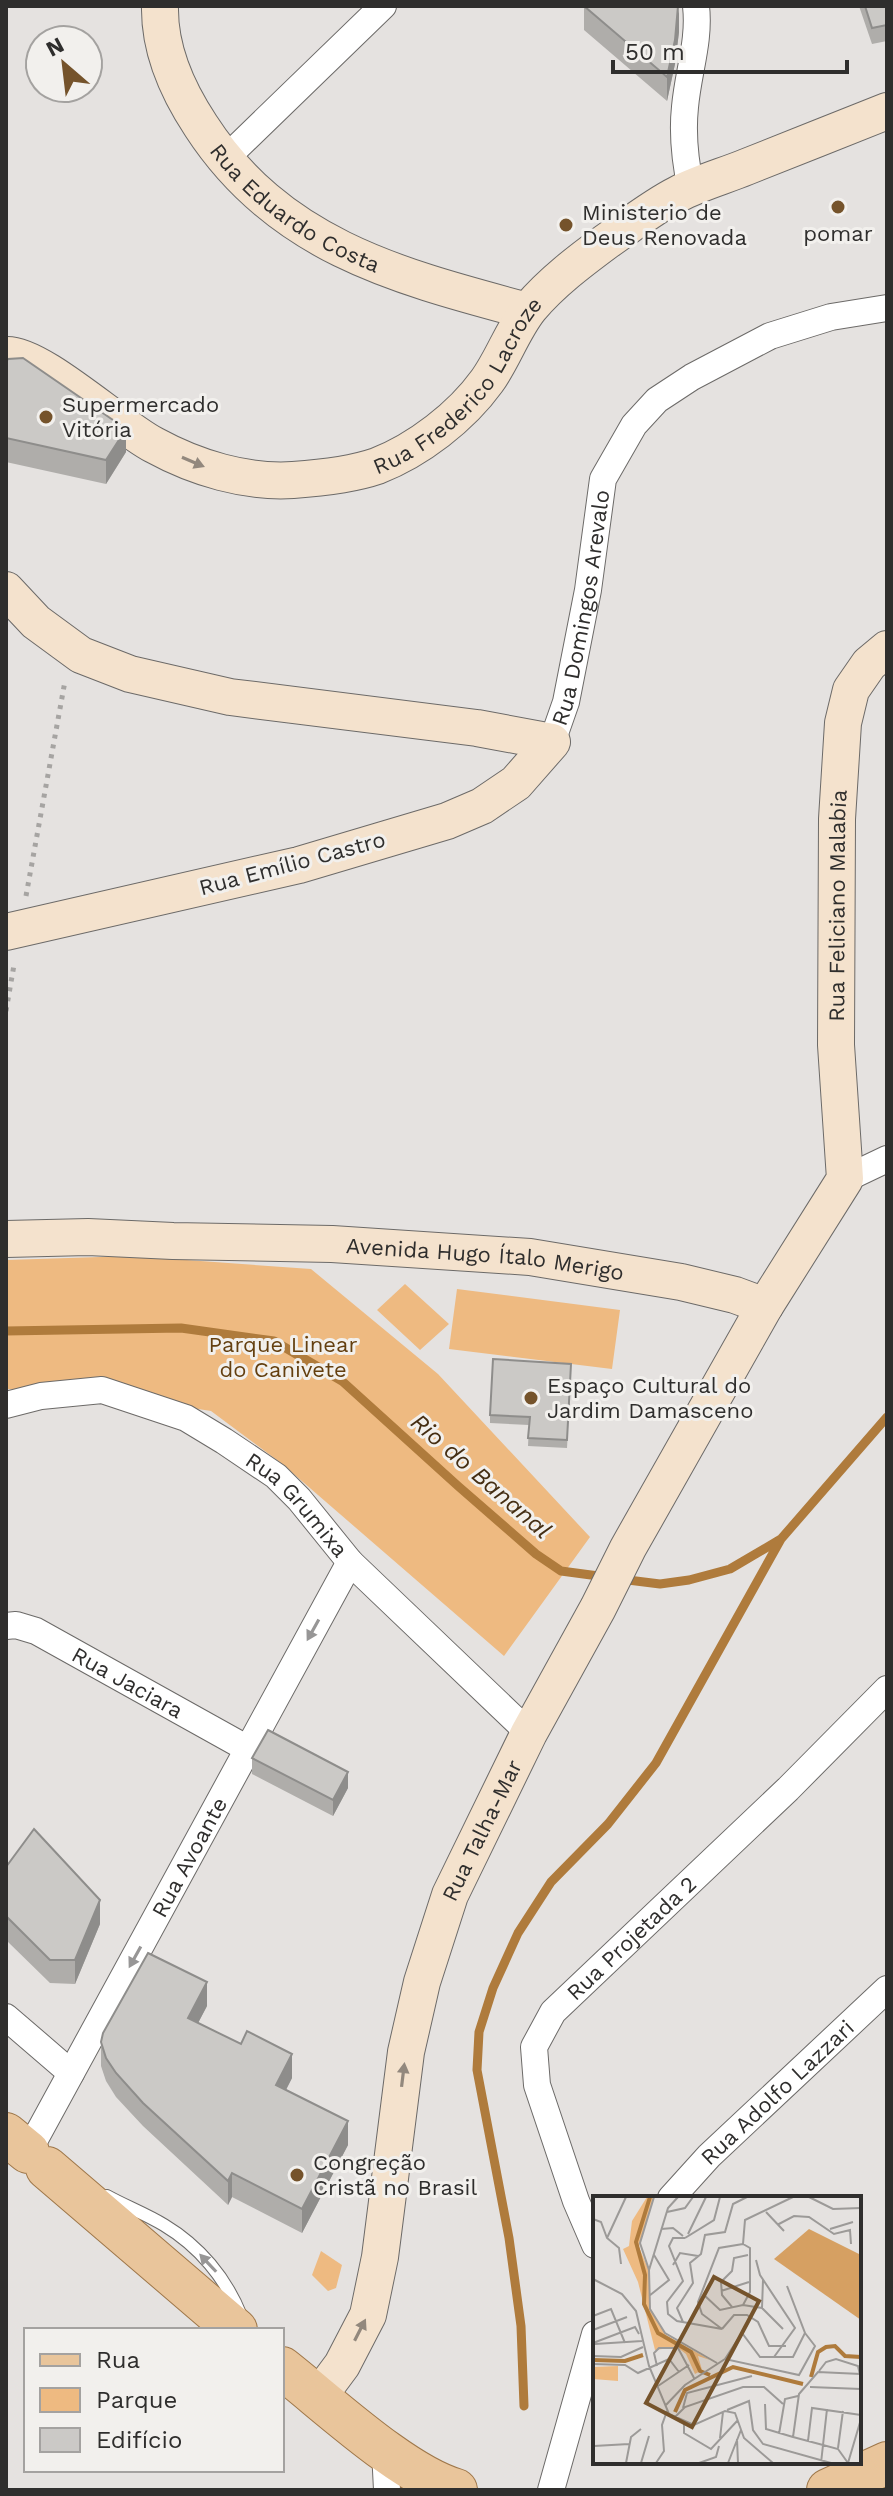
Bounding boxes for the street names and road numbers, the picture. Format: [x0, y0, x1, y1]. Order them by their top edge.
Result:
street label: Rua Eduardo Costa [205, 139, 383, 278]
street label: Rua Frederico Lacroze [369, 292, 547, 479]
street label: Rua Domingos Arevalo [547, 488, 614, 729]
street label: Rua Feliciano Malabia [824, 789, 852, 1022]
street label: Rua Emílio Castro [196, 827, 388, 900]
street label: Avenida Hugo Ítalo Merigo [345, 1233, 626, 1285]
street label: Rua Grumixa [241, 1447, 353, 1562]
street label: Rua Jaciara [68, 1642, 187, 1723]
street label: Rua Talha-Mar [437, 1756, 527, 1905]
street label: Rua Avoante [147, 1793, 232, 1922]
street label: Rua Projetada 2 [562, 1871, 701, 2005]
street label: Rua Adolfo Lazzari [696, 2015, 859, 2170]

